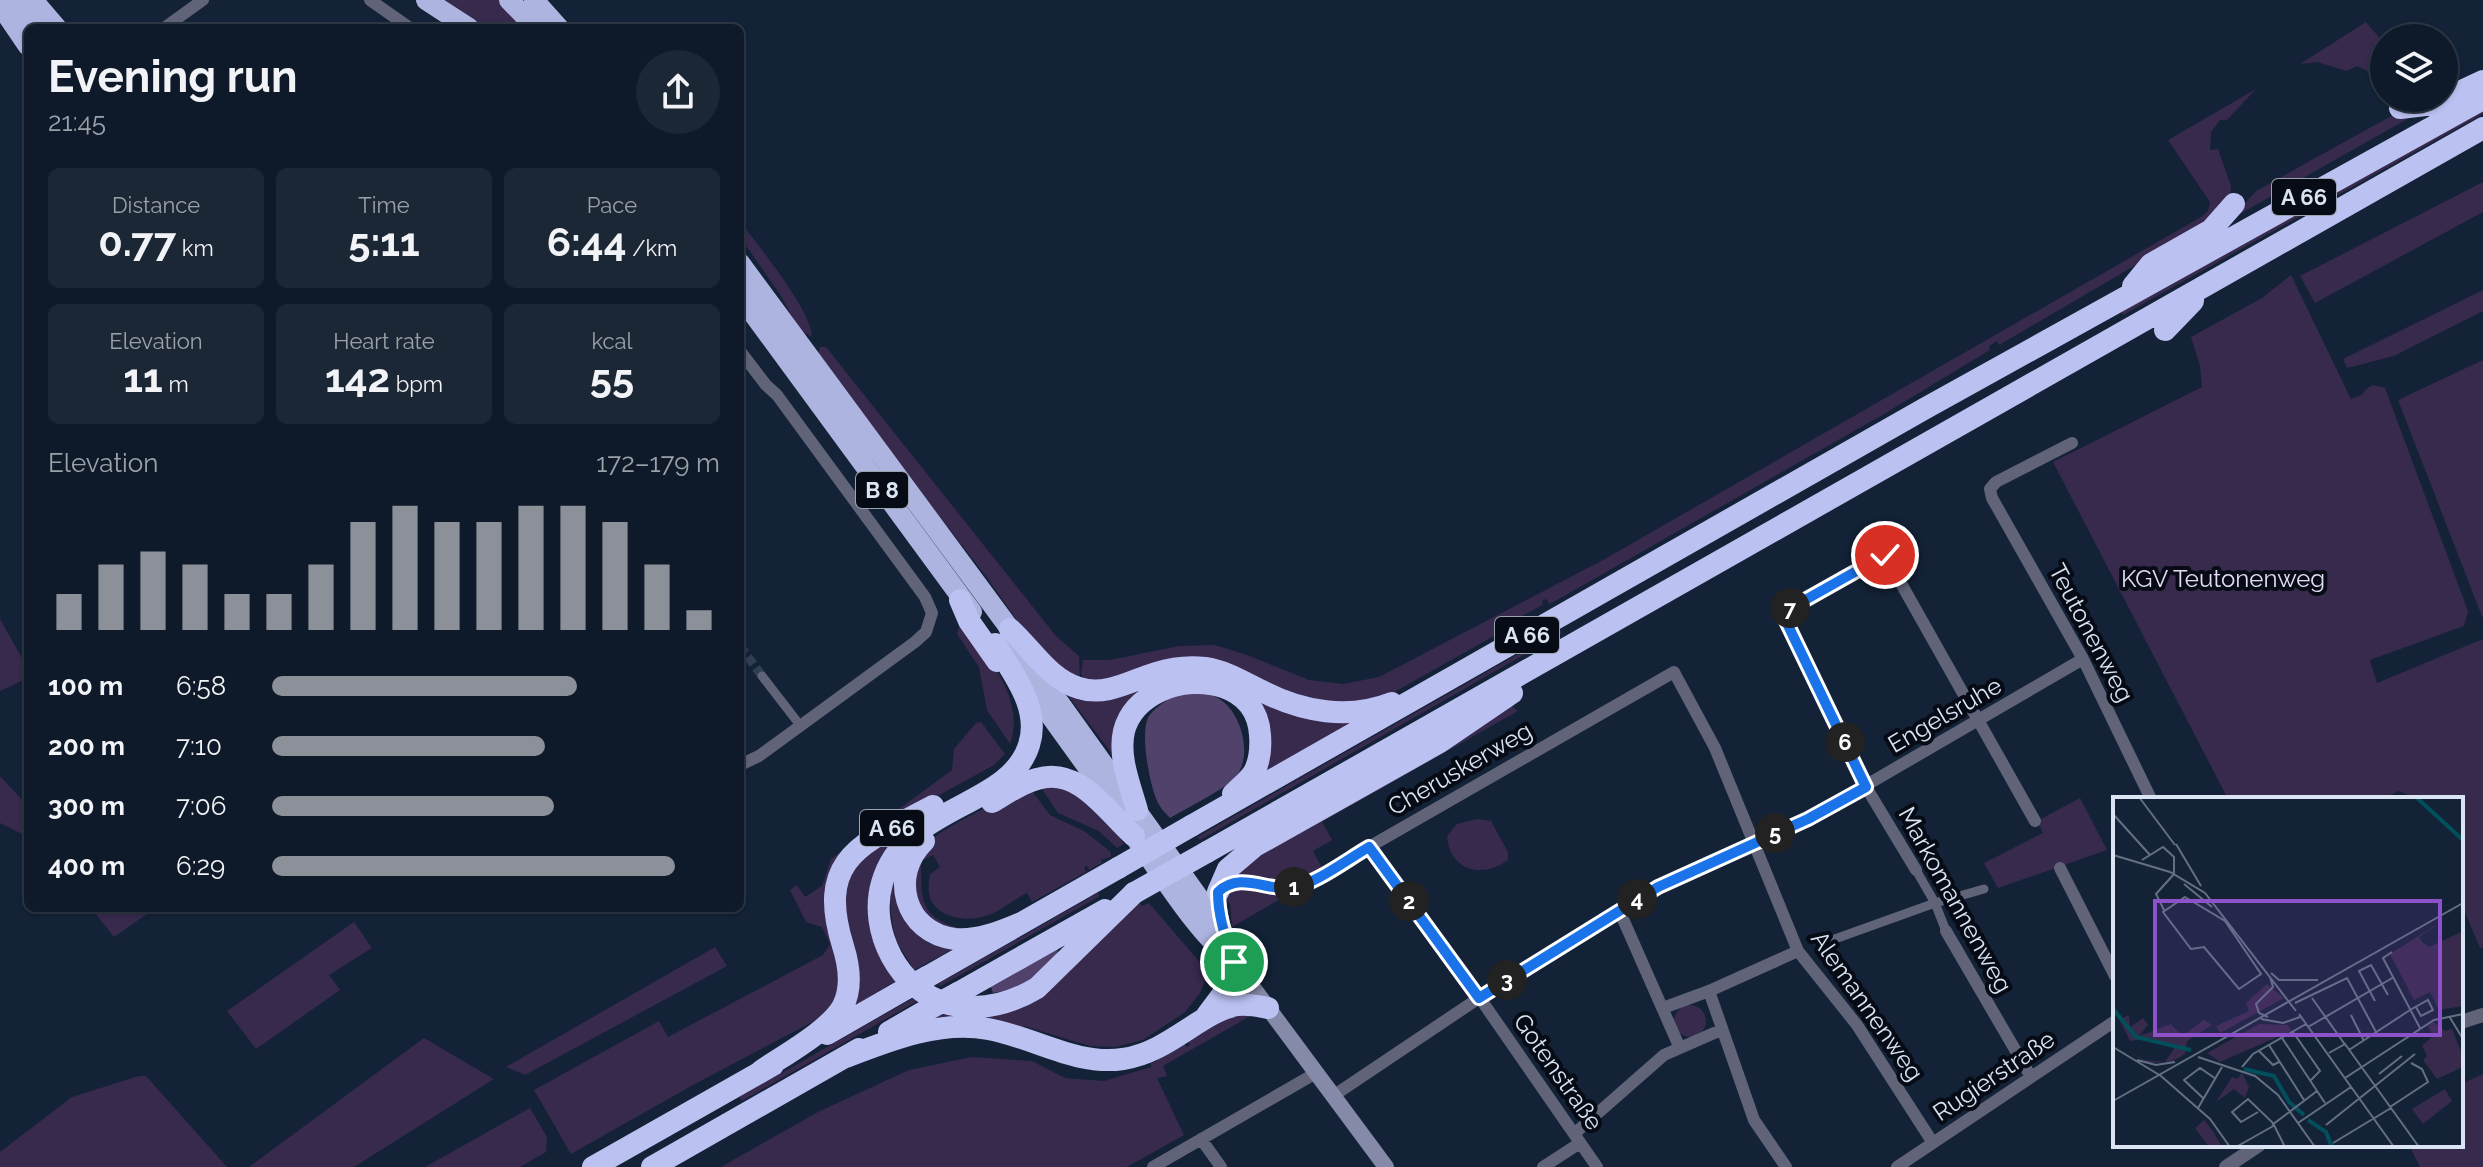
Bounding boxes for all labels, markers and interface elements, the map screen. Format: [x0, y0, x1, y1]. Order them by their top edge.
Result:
map controls [2370, 24, 2458, 112]
button: layers [2370, 24, 2458, 112]
button: share [636, 50, 720, 134]
text: Evening run [48, 51, 297, 102]
text: 21:45 [48, 107, 106, 137]
road number: A 66 [2272, 179, 2336, 215]
text: Distance [112, 192, 200, 218]
text: Time [358, 192, 410, 218]
text: Pace [587, 192, 637, 218]
text: 0.77 [98, 218, 176, 265]
text: 5:11 [348, 218, 420, 265]
text: 6:44 [547, 218, 627, 265]
text: km [176, 235, 214, 261]
text: /km [627, 235, 677, 261]
text: Elevation [109, 328, 203, 354]
text: Heart rate [333, 328, 435, 354]
text: kcal [591, 328, 633, 354]
text: 11 [123, 354, 163, 401]
text: 142 [325, 354, 390, 401]
text: 55 [590, 354, 634, 401]
text: m [163, 371, 189, 397]
text: bpm [390, 371, 443, 397]
text: Elevation [48, 448, 158, 478]
text: 172–179 m [596, 448, 720, 478]
road number: B 8 [856, 472, 908, 508]
pin [1851, 521, 1919, 589]
icon: check [1863, 533, 1907, 577]
street label: Teutonenweg [2043, 559, 2140, 707]
park label: KGV Teutonenweg [2121, 564, 2325, 593]
pin: 7 [1770, 588, 1810, 628]
text: 7 [1784, 595, 1796, 621]
road number: A 66 [1495, 617, 1559, 653]
street label: Engelsruhe [1883, 670, 2007, 759]
text: 100 m [48, 671, 123, 701]
text: 6:58 [176, 671, 226, 701]
street label: Cheruskerweg [1383, 716, 1537, 821]
pin: 6 [1825, 722, 1865, 762]
text: 6 [1838, 729, 1852, 755]
text: 200 m [48, 731, 125, 761]
text: 7:10 [176, 731, 222, 761]
text: 300 m [48, 791, 125, 821]
text: 7:06 [176, 791, 226, 821]
inset map [2113, 797, 2463, 1147]
street label: Markomannenweg [1892, 802, 2018, 998]
road number: A 66 [860, 810, 924, 846]
pin: 5 [1755, 813, 1795, 853]
text: 5 [1769, 820, 1781, 846]
text: 400 m [48, 851, 125, 881]
text: 6:29 [176, 851, 225, 881]
pin: 1 [1274, 867, 1314, 907]
text: 1 [1289, 874, 1299, 900]
pin: 4 [1617, 879, 1657, 919]
pin: 2 [1389, 881, 1429, 921]
text: 4 [1631, 886, 1643, 912]
text: 2 [1403, 888, 1415, 914]
street label: Alemannenweg [1805, 925, 1930, 1086]
pin [1200, 928, 1268, 996]
icon: arrive [1212, 940, 1256, 984]
pin: 3 [1487, 960, 1527, 1000]
text: 3 [1501, 967, 1513, 993]
street label: Gotenstraße [1508, 1008, 1609, 1136]
street label: Rugierstraße [1927, 1024, 2060, 1127]

